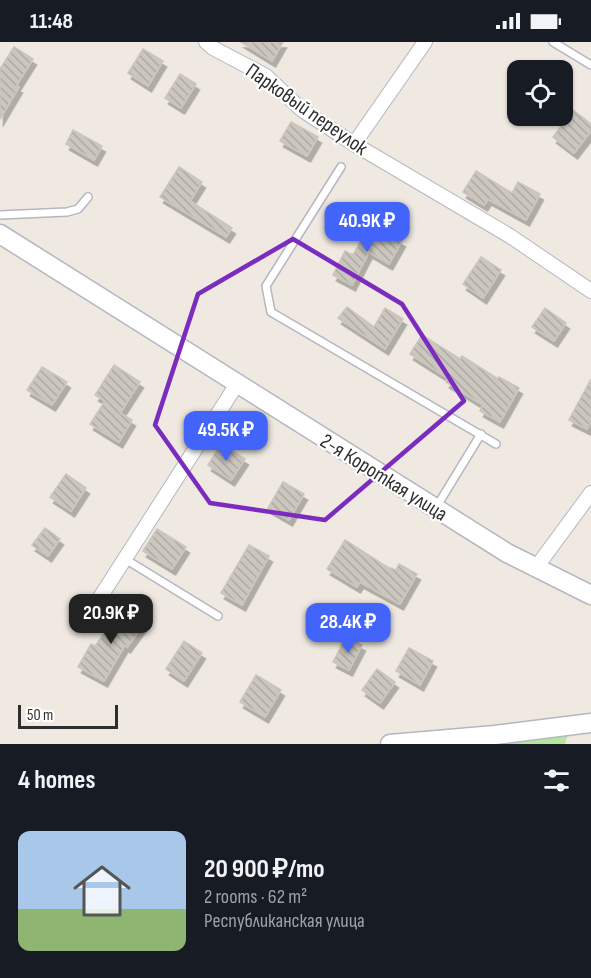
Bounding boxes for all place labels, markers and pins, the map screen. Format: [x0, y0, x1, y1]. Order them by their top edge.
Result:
pin: 40.9K ₽ [312, 202, 422, 253]
pin: 49.5K ₽ [171, 411, 281, 462]
pin: 20.9K ₽ [56, 594, 166, 645]
pin: 28.4K ₽ [293, 603, 403, 654]

